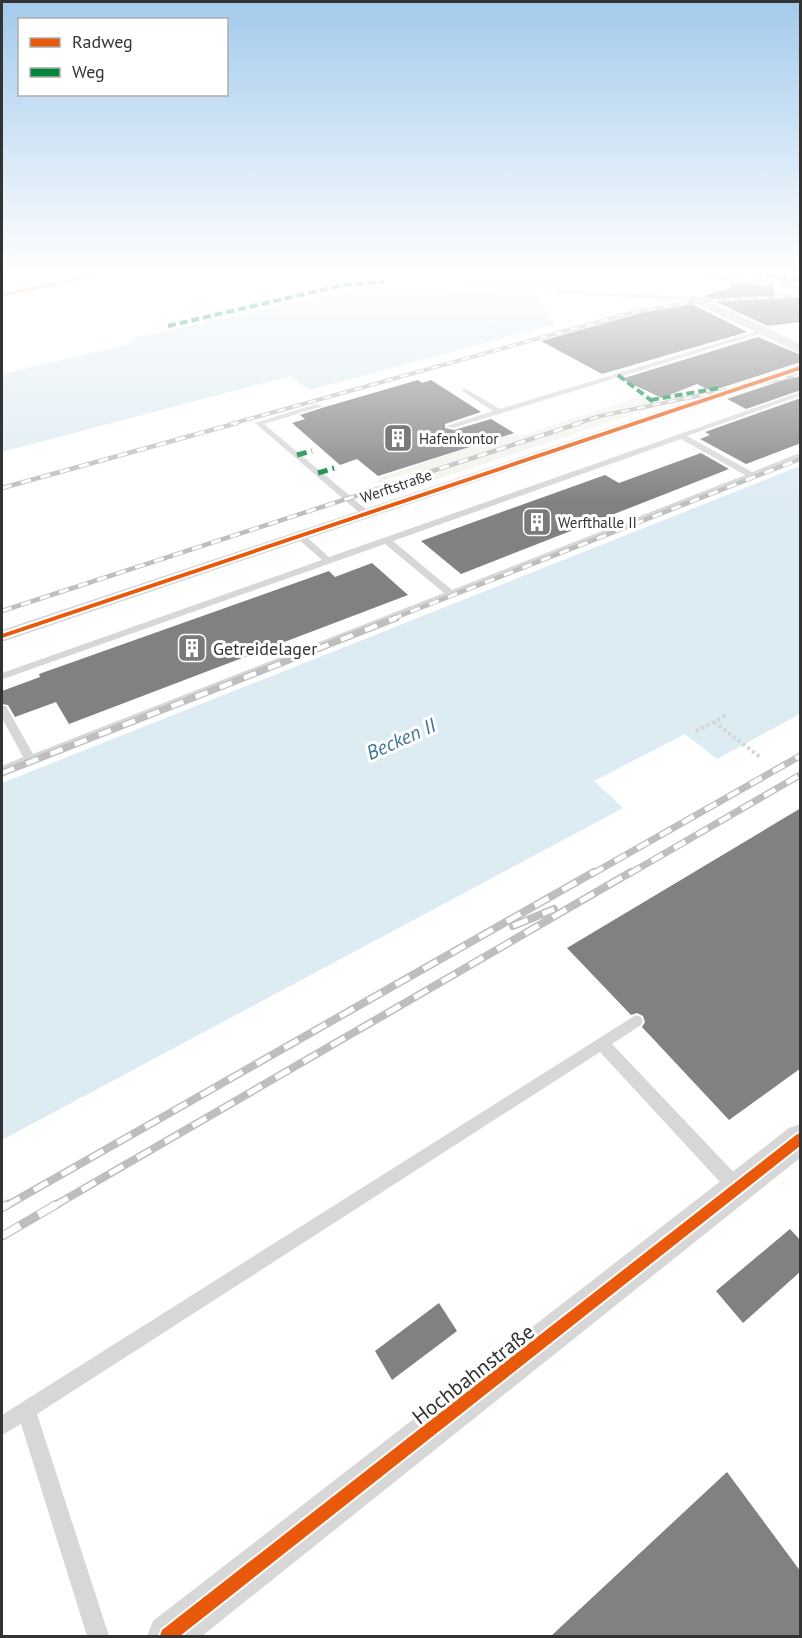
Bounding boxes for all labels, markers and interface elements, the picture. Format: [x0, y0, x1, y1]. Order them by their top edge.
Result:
legend [18, 18, 228, 96]
text: Radweg [72, 30, 133, 53]
text: Weg [72, 60, 105, 83]
building icon: Hafenkontor [382, 422, 414, 454]
place label: Hafenkontor [419, 429, 498, 448]
street label: Werftstraße [358, 465, 434, 507]
building icon: Werfthalle II [521, 506, 553, 538]
place label: Werfthalle II [558, 513, 637, 532]
building icon: Getreidelager [176, 632, 208, 664]
place label: Getreidelager [213, 637, 317, 660]
water label: Becken II [362, 712, 440, 766]
street label: Hochbahnstraße [407, 1318, 539, 1430]

